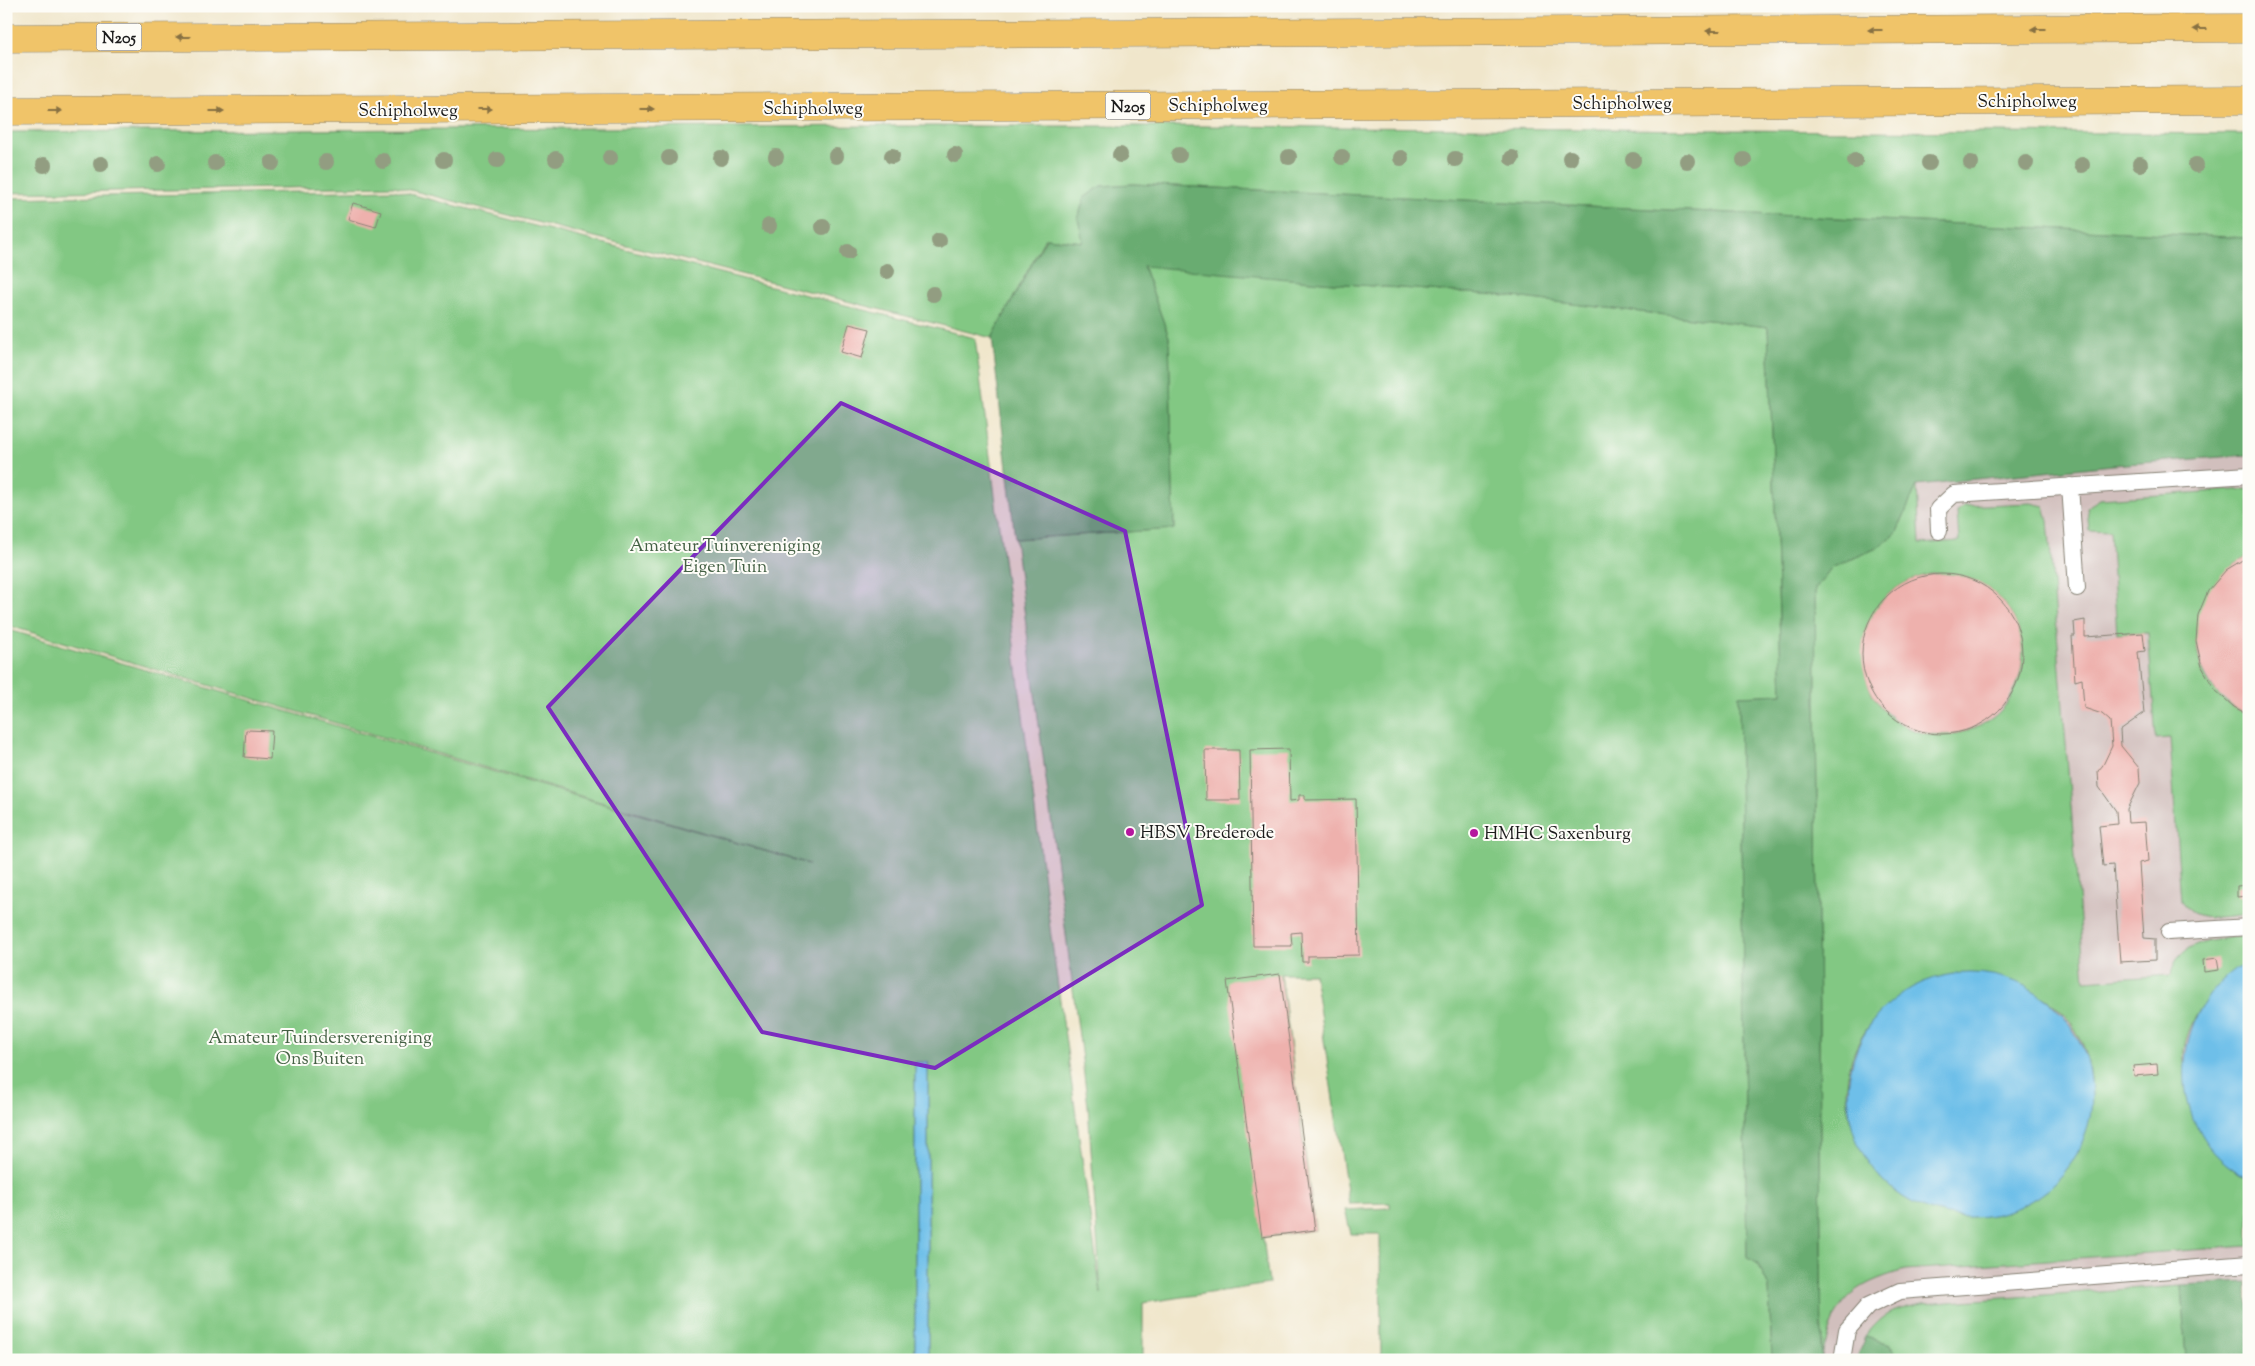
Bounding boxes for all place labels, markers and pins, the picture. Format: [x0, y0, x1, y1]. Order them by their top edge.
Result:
place label: HBSV Brederode [1140, 821, 1274, 847]
place label: HMHC Saxenburg [1484, 822, 1631, 848]
marker: HBSV Brederode [1124, 826, 1136, 838]
marker: HMHC Saxenburg [1468, 827, 1480, 839]

